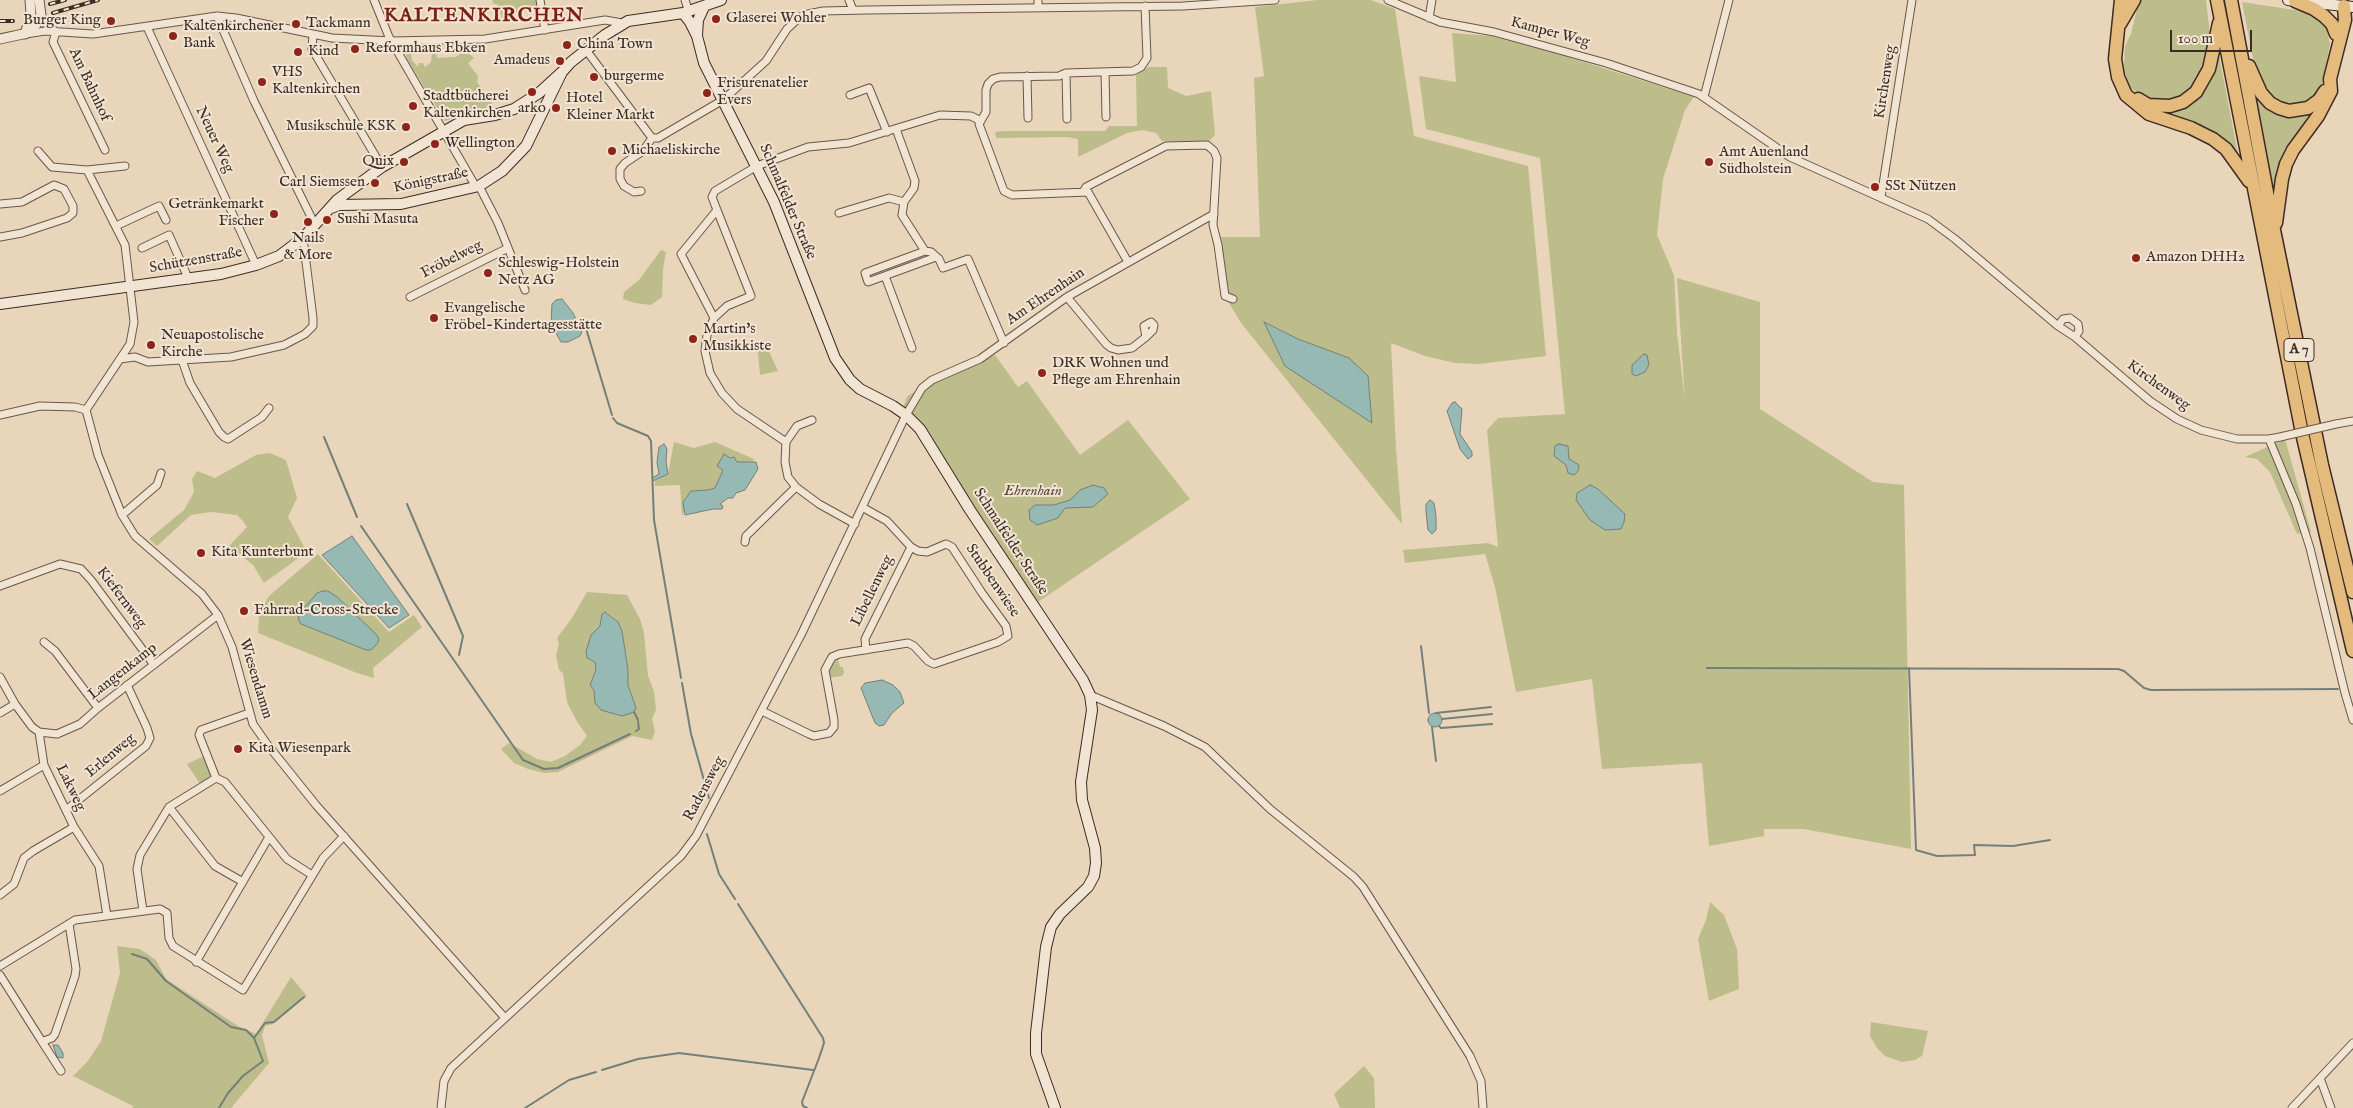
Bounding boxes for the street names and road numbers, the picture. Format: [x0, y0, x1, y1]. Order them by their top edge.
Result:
street label: Kamper Weg [1508, 14, 1592, 52]
street label: Kirchenweg [1871, 44, 1901, 120]
street label: Am Bahnhof [64, 45, 114, 125]
street label: Neuer Weg [191, 104, 237, 176]
street label: Schmalfelder Straße [755, 142, 819, 262]
street label: Königstraße [392, 164, 470, 198]
street label: Fröbelweg [418, 237, 486, 283]
street label: Schützenstraße [148, 244, 244, 278]
street label: Am Ehrenhain [1004, 264, 1088, 330]
road number: A 7 [2284, 338, 2314, 362]
street label: Kirchenweg [2123, 357, 2193, 415]
street label: Schmalfelder Straße [969, 485, 1051, 599]
street label: Stubbenwiese [961, 541, 1023, 621]
street label: Libellenweg [848, 552, 898, 630]
street label: Kiefernweg [92, 564, 150, 632]
street label: Wiesendamm [234, 637, 276, 721]
street label: Langenkamp [85, 640, 161, 704]
street label: Erlenweg [82, 730, 140, 782]
street label: Radensweg [680, 754, 730, 824]
street label: Lakweg [51, 762, 89, 814]

